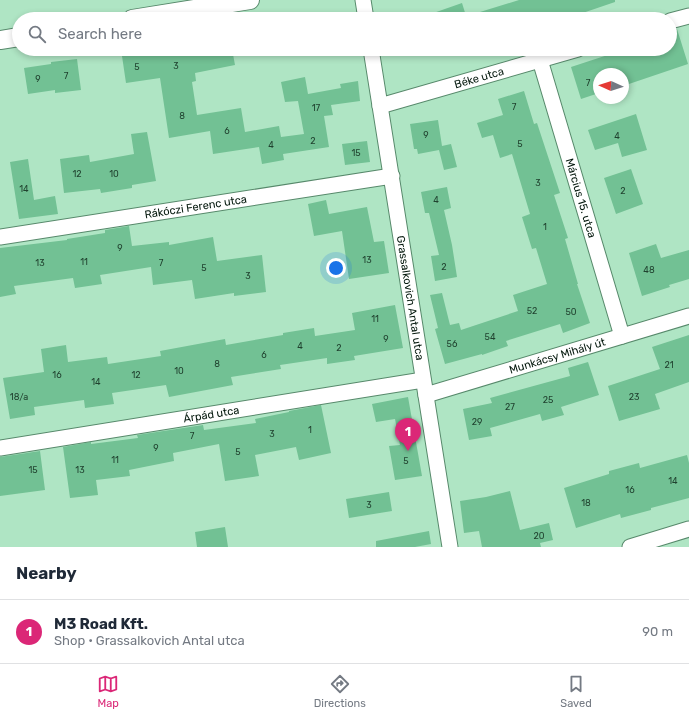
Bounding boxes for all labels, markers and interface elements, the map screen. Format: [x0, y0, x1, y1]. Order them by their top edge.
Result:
search box [12, 12, 677, 56]
icon: search [26, 23, 48, 45]
text: Search here [58, 25, 142, 43]
house number: 3 [173, 61, 179, 71]
house number: 5 [134, 62, 140, 72]
street label: Béke utca [453, 64, 505, 91]
north arrow [593, 68, 629, 104]
house number: 7 [64, 71, 69, 81]
house number: 9 [35, 74, 41, 84]
house number: 7 [586, 78, 591, 88]
house number: 7 [512, 102, 517, 112]
house number: 17 [312, 103, 321, 113]
house number: 8 [179, 111, 185, 121]
house number: 6 [224, 126, 230, 136]
house number: 9 [423, 130, 429, 140]
house number: 4 [614, 131, 620, 141]
house number: 2 [310, 136, 316, 146]
house number: 5 [517, 139, 523, 149]
house number: 4 [268, 140, 274, 150]
house number: 15 [351, 148, 361, 158]
street label: Március 15. utca [563, 157, 599, 239]
house number: 12 [72, 169, 82, 179]
house number: 10 [109, 169, 119, 179]
house number: 3 [535, 178, 541, 188]
house number: 14 [19, 184, 29, 194]
house number: 2 [620, 186, 626, 196]
street label: Rákóczi Ferenc utca [144, 192, 248, 221]
house number: 4 [433, 195, 439, 205]
house number: 1 [543, 222, 547, 232]
street label: Grassalkovich Antal utca [394, 235, 427, 361]
house number: 9 [117, 243, 123, 253]
house number: 13 [362, 255, 372, 265]
house number: 11 [80, 257, 88, 267]
house number: 13 [35, 258, 45, 268]
house number: 7 [159, 258, 164, 268]
your location [326, 258, 346, 278]
house number: 2 [441, 262, 447, 272]
house number: 5 [201, 263, 207, 273]
house number: 48 [643, 265, 655, 275]
house number: 3 [245, 271, 251, 281]
house number: 52 [527, 306, 537, 316]
house number: 50 [565, 307, 577, 317]
house number: 11 [371, 314, 379, 324]
house number: 54 [485, 332, 496, 342]
house number: 9 [383, 334, 389, 344]
street label: Munkácsy Mihály út [507, 335, 608, 376]
house number: 56 [447, 339, 458, 349]
house number: 4 [297, 341, 303, 351]
house number: 2 [336, 343, 342, 353]
house number: 6 [261, 350, 267, 360]
house number: 8 [214, 359, 220, 369]
house number: 21 [664, 360, 674, 370]
house number: 10 [174, 366, 184, 376]
house number: 16 [52, 370, 62, 380]
house number: 12 [131, 370, 141, 380]
house number: 14 [91, 377, 101, 387]
house number: 18/a [10, 392, 28, 402]
house number: 23 [629, 392, 639, 402]
house number: 25 [543, 395, 553, 405]
house number: 27 [505, 402, 515, 412]
street label: Árpád utca [182, 403, 240, 425]
house number: 29 [472, 417, 482, 427]
pin: 1 [395, 418, 421, 451]
house number: 1 [308, 425, 312, 435]
house number: 3 [269, 429, 275, 439]
house number: 7 [190, 431, 195, 441]
house number: 9 [153, 443, 159, 453]
house number: 5 [235, 447, 241, 457]
house number: 11 [111, 455, 119, 465]
house number: 5 [403, 456, 409, 466]
house number: 15 [28, 465, 38, 475]
house number: 13 [75, 465, 85, 475]
house number: 14 [668, 476, 678, 486]
house number: 16 [625, 485, 635, 495]
house number: 18 [581, 498, 591, 508]
house number: 3 [366, 500, 372, 510]
house number: 20 [534, 531, 545, 541]
text: Nearby [16, 563, 77, 583]
text: M3 Road Kft. [54, 615, 148, 633]
text: 1 [26, 624, 32, 639]
text: 90 m [642, 624, 673, 639]
text: Shop · Grassalkovich Antal utca [54, 633, 245, 648]
tab: Map [97, 673, 119, 710]
tab: Directions [314, 673, 366, 710]
tab: Saved [560, 673, 592, 710]

